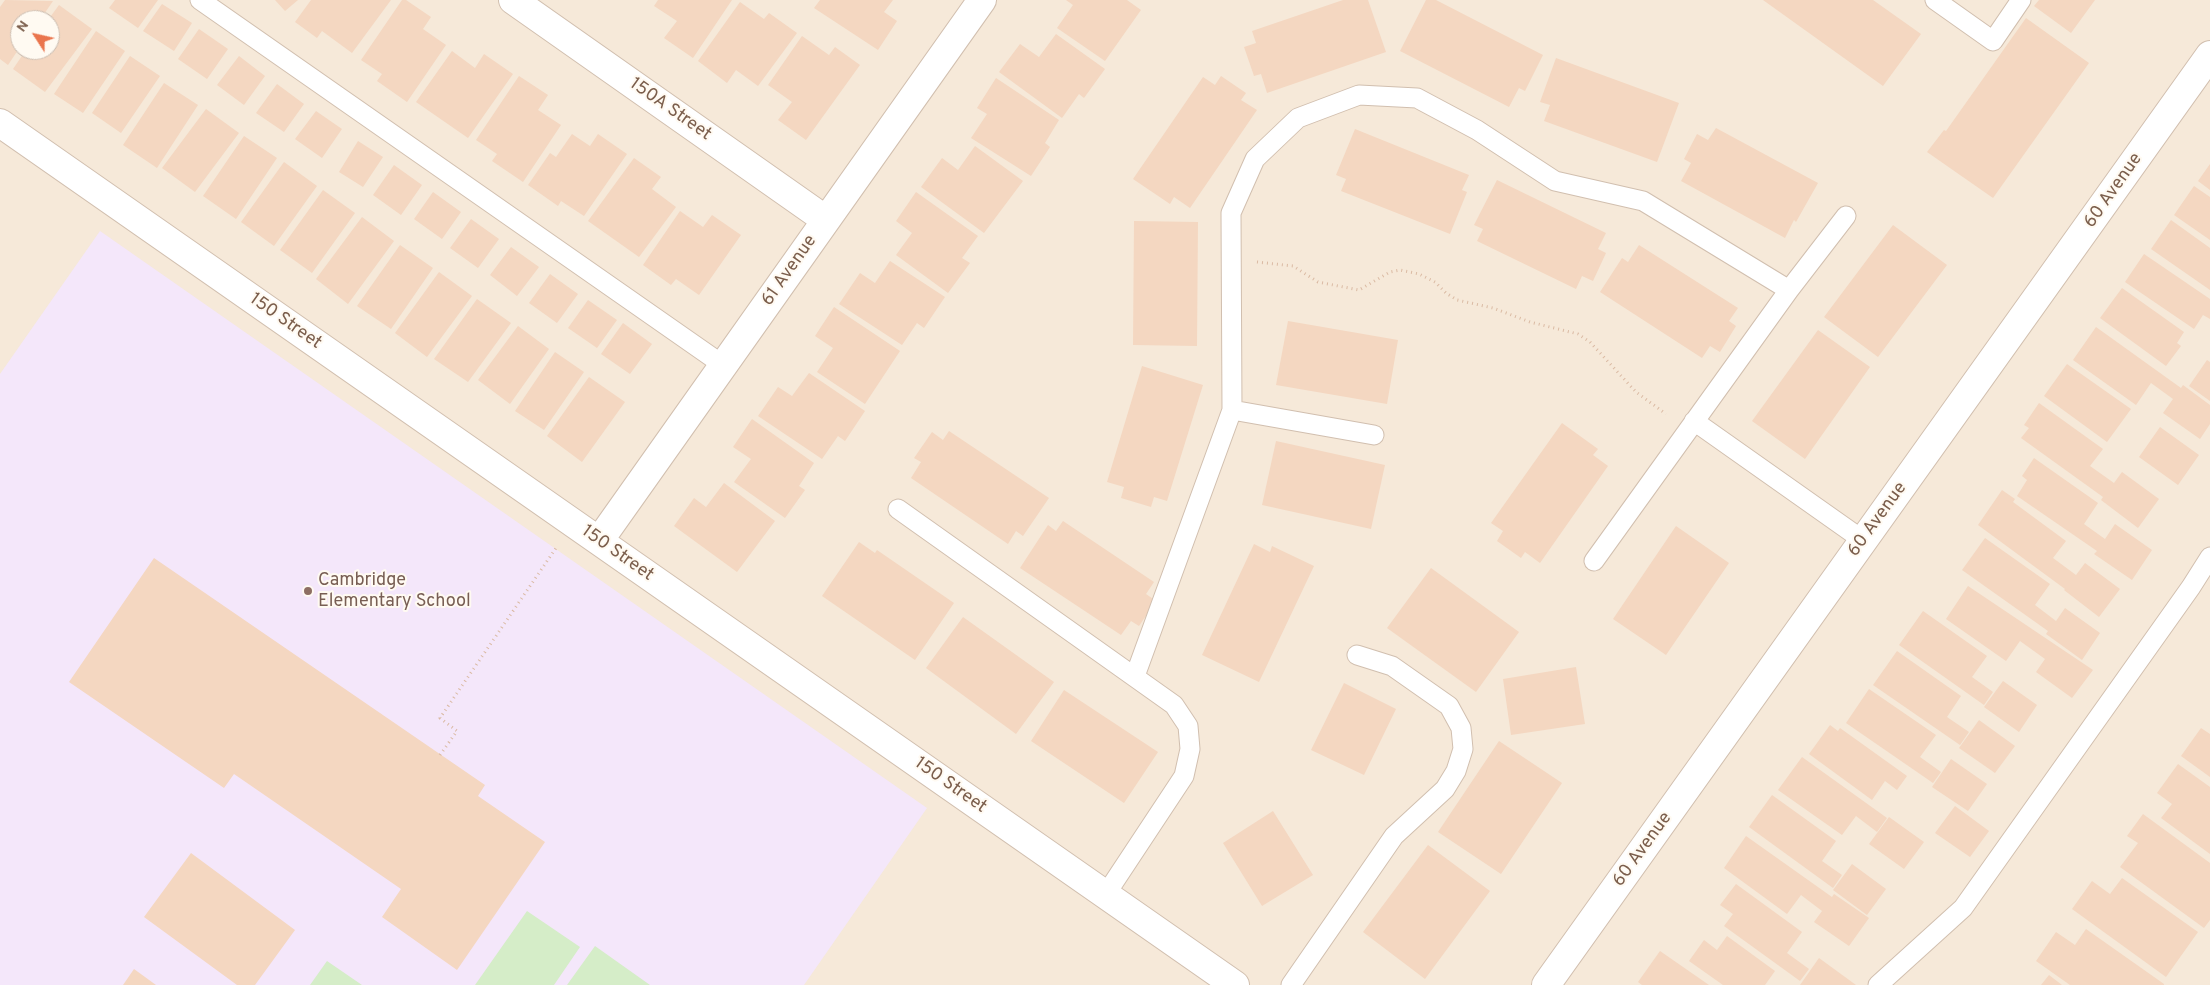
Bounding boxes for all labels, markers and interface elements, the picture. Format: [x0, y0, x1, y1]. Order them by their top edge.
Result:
north arrow [10, 10, 60, 60]
text: N [13, 18, 33, 36]
street label: 150A Street [625, 74, 715, 146]
street label: 60 Avenue [2080, 149, 2148, 233]
street label: 61 Avenue [758, 231, 822, 311]
street label: 150 Street [245, 289, 325, 355]
street label: 60 Avenue [1844, 479, 1912, 561]
street label: 150 Street [577, 521, 657, 587]
place label: Cambridge Elementary School [318, 570, 471, 612]
marker: Cambridge Elementary School [302, 585, 314, 597]
street label: 150 Street [910, 753, 990, 819]
street label: 60 Avenue [1609, 809, 1677, 891]

